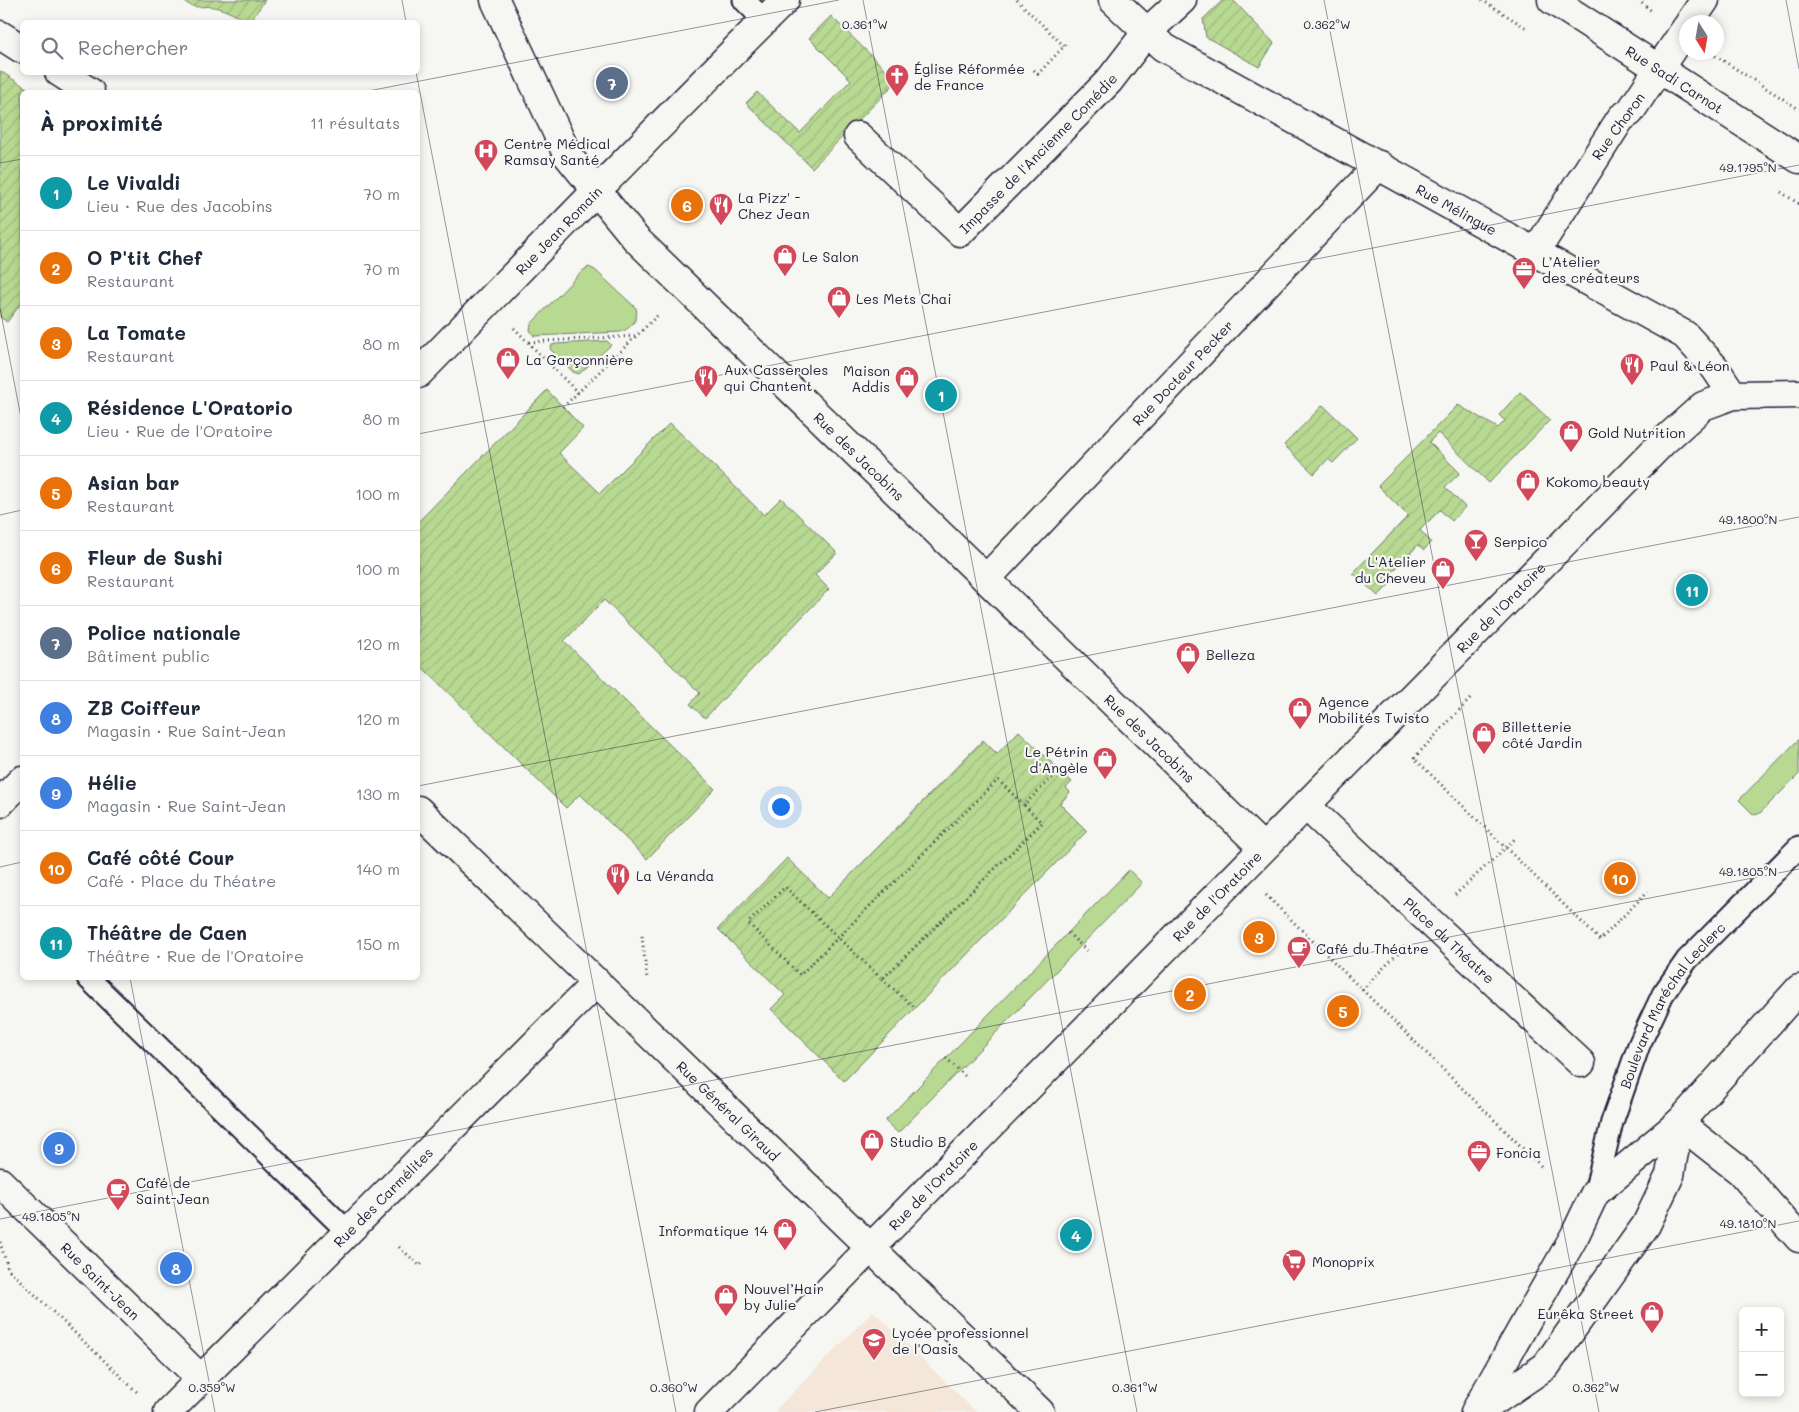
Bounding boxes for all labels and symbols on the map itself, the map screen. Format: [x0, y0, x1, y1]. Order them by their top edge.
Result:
north arrow [1679, 15, 1724, 60]
text: 0.361°W [842, 16, 888, 32]
text: 0.362°W [1303, 16, 1351, 32]
street label: Rue Sadi Carnot [1622, 41, 1727, 117]
place label: Église Réformée de France [914, 59, 1025, 94]
church icon: Église Réformée de France [884, 63, 910, 97]
pin: 7 [596, 64, 628, 102]
street label: Impasse de l'Ancienne Comédie [955, 69, 1121, 237]
street label: Rue Choron [1587, 88, 1649, 164]
place label: Centre Médical Ramsay Santé [504, 134, 610, 169]
hospital icon: Centre Médical Ramsay Santé [473, 138, 499, 172]
text: 49.1795°N [1719, 159, 1777, 175]
street label: Rue Mélingue [1413, 179, 1501, 239]
street label: Rue Jean Romain [511, 182, 606, 278]
pin: 6 [671, 186, 703, 224]
place label: La Pizz' - Chez Jean [738, 188, 810, 223]
restaurant icon: La Pizz' - Chez Jean [708, 192, 734, 226]
shop icon: Le Salon [772, 243, 798, 277]
place label: Le Salon [802, 247, 859, 266]
place label: L’Atelier des créateurs [1542, 252, 1640, 287]
office icon: L’Atelier des créateurs [1511, 256, 1537, 290]
shop icon: Les Mets Chai [826, 285, 852, 319]
place label: Les Mets Chai [856, 289, 951, 308]
street label: Rue Docteur Pecker [1128, 315, 1237, 429]
shop icon: La Garçonnière [495, 346, 521, 380]
place label: La Garçonnière [526, 350, 633, 369]
restaurant icon: Paul & Léon [1619, 352, 1645, 386]
place label: Paul & Léon [1650, 356, 1730, 375]
place label: Aux Casseroles qui Chantent [724, 360, 828, 395]
place label: Maison Addis [843, 361, 890, 396]
restaurant icon: Aux Casseroles qui Chantent [693, 364, 719, 398]
shop icon: Maison Addis [894, 365, 920, 399]
pin: 1 [925, 376, 957, 414]
street label: Rue des Jacobins [810, 408, 909, 504]
shop icon: Gold Nutrition [1558, 419, 1584, 453]
place label: Gold Nutrition [1588, 423, 1686, 442]
shop icon: Kokomo beauty [1515, 468, 1541, 502]
place label: Kokomo beauty [1546, 472, 1650, 491]
text: 49.1800°N [1719, 511, 1777, 527]
bar icon: Serpico [1463, 528, 1489, 562]
place label: Serpico [1494, 532, 1547, 551]
place label: L'Atelier du Cheveu [1355, 552, 1426, 587]
shop icon: L'Atelier du Cheveu [1430, 556, 1456, 590]
street label: Rue de l'Oratoire [1452, 558, 1549, 656]
pin: 11 [1676, 571, 1708, 609]
shop icon: Belleza [1175, 641, 1201, 675]
place label: Belleza [1206, 645, 1256, 664]
street label: Rue des Jacobins [1100, 690, 1199, 787]
place label: Agence Mobilités Twisto [1318, 692, 1429, 727]
shop icon: Agence Mobilités Twisto [1287, 696, 1313, 730]
place label: Billetterie côté Jardin [1502, 717, 1582, 752]
shop icon: Billetterie côté Jardin [1471, 721, 1497, 755]
place label: Le Pétrin d'Angèle [1025, 742, 1088, 777]
shop icon: Le Pétrin d'Angèle [1092, 746, 1118, 780]
your location [768, 794, 794, 820]
street label: Rue de l'Oratoire [1168, 846, 1265, 945]
pin: 10 [1604, 859, 1636, 897]
restaurant icon: La Véranda [605, 862, 631, 896]
text: 49.1805°N [1719, 863, 1777, 879]
place label: La Véranda [636, 866, 714, 885]
street label: Place du Théatre [1400, 893, 1499, 987]
pin: 3 [1243, 918, 1275, 956]
street label: Boulevard Maréchal Leclerc [1615, 918, 1729, 1091]
cafe icon: Café du Théatre [1286, 935, 1312, 969]
place label: Café du Théatre [1316, 939, 1429, 958]
pin: 2 [1174, 975, 1206, 1013]
pin: 5 [1327, 992, 1359, 1030]
street label: Rue Général Giraud [673, 1056, 784, 1165]
shop icon: Studio B [859, 1128, 885, 1162]
pin: 9 [43, 1129, 75, 1167]
place label: Studio B [890, 1132, 946, 1151]
street label: Rue de l'Oratoire [884, 1135, 981, 1234]
office icon: Foncia [1466, 1139, 1492, 1173]
street label: Rue des Carmélites [329, 1143, 437, 1251]
place label: Foncia [1496, 1143, 1541, 1162]
place label: Café de Saint-Jean [136, 1173, 210, 1208]
cafe icon: Café de Saint-Jean [105, 1177, 131, 1211]
text: 49.1805°N [22, 1208, 80, 1224]
text: 49.1810°N [1720, 1215, 1776, 1231]
pin: 4 [1060, 1216, 1092, 1254]
shop icon: Informatique 14 [772, 1217, 798, 1251]
place label: Informatique 14 [659, 1221, 769, 1240]
street label: Rue Saint-Jean [57, 1238, 144, 1324]
supermarket icon: Monoprix [1281, 1248, 1307, 1282]
pin: 8 [160, 1249, 192, 1287]
place label: Monoprix [1312, 1252, 1375, 1271]
place label: Nouvel’Hair by Julie [744, 1279, 824, 1314]
shop icon: Nouvel’Hair by Julie [713, 1283, 739, 1317]
shop icon: Eurêka Street [1639, 1300, 1665, 1334]
place label: Eurêka Street [1537, 1304, 1634, 1323]
place label: Lycée professionnel de l'Oasis [892, 1323, 1029, 1358]
school or university icon: Lycée professionnel de l'Oasis [861, 1327, 887, 1361]
text: 0.359°W [188, 1379, 236, 1395]
text: 0.360°W [650, 1379, 698, 1395]
text: 0.361°W [1112, 1379, 1158, 1395]
text: 0.362°W [1572, 1379, 1620, 1395]

